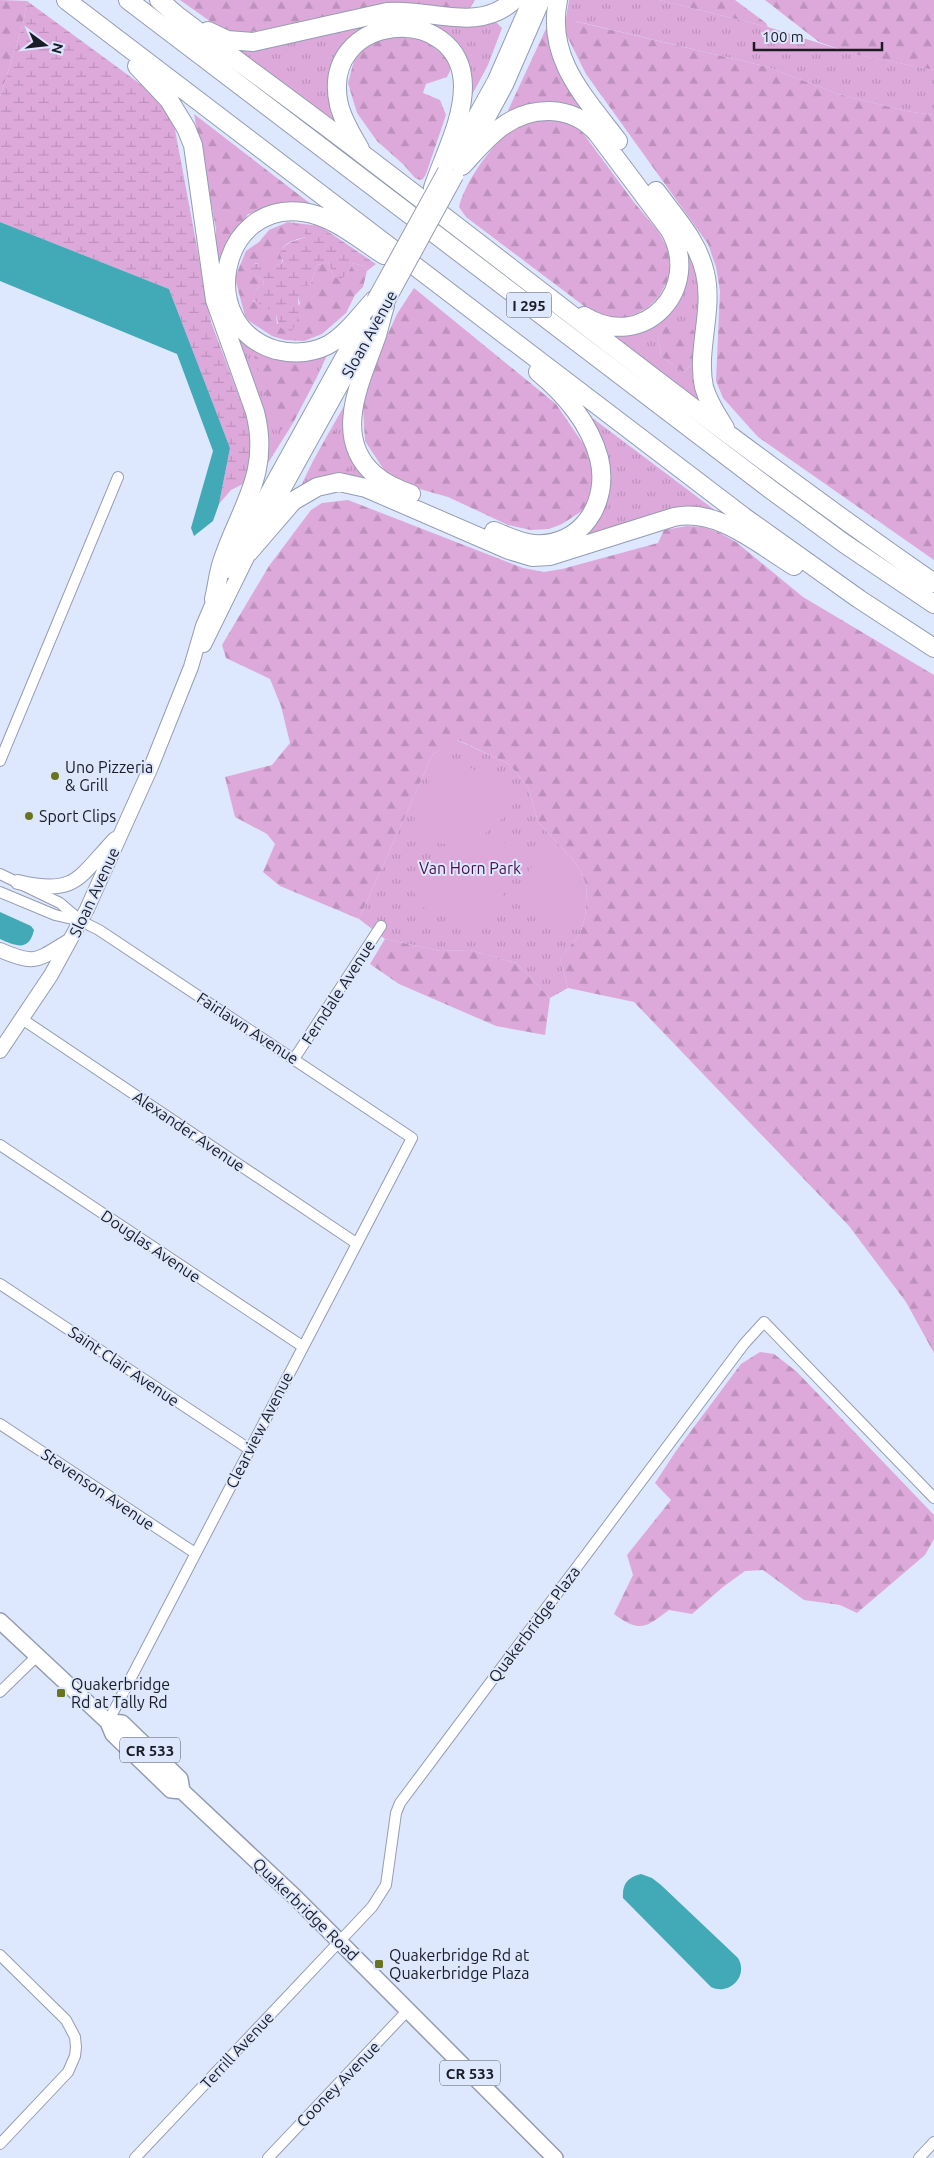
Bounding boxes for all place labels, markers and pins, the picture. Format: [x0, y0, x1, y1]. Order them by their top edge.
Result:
place label: Uno Pizzeria & Grill [65, 758, 153, 794]
marker: Uno Pizzeria & Grill [49, 770, 61, 782]
place label: Sport Clips [39, 807, 116, 825]
marker: Sport Clips [23, 810, 35, 822]
place label: Quakerbridge Rd at Tally Rd [71, 1675, 170, 1711]
marker: Quakerbridge Rd at Tally Rd [55, 1687, 67, 1699]
place label: Quakerbridge Rd at Quakerbridge Plaza [389, 1946, 530, 1982]
marker: Quakerbridge Rd at Quakerbridge Plaza [373, 1958, 385, 1970]

